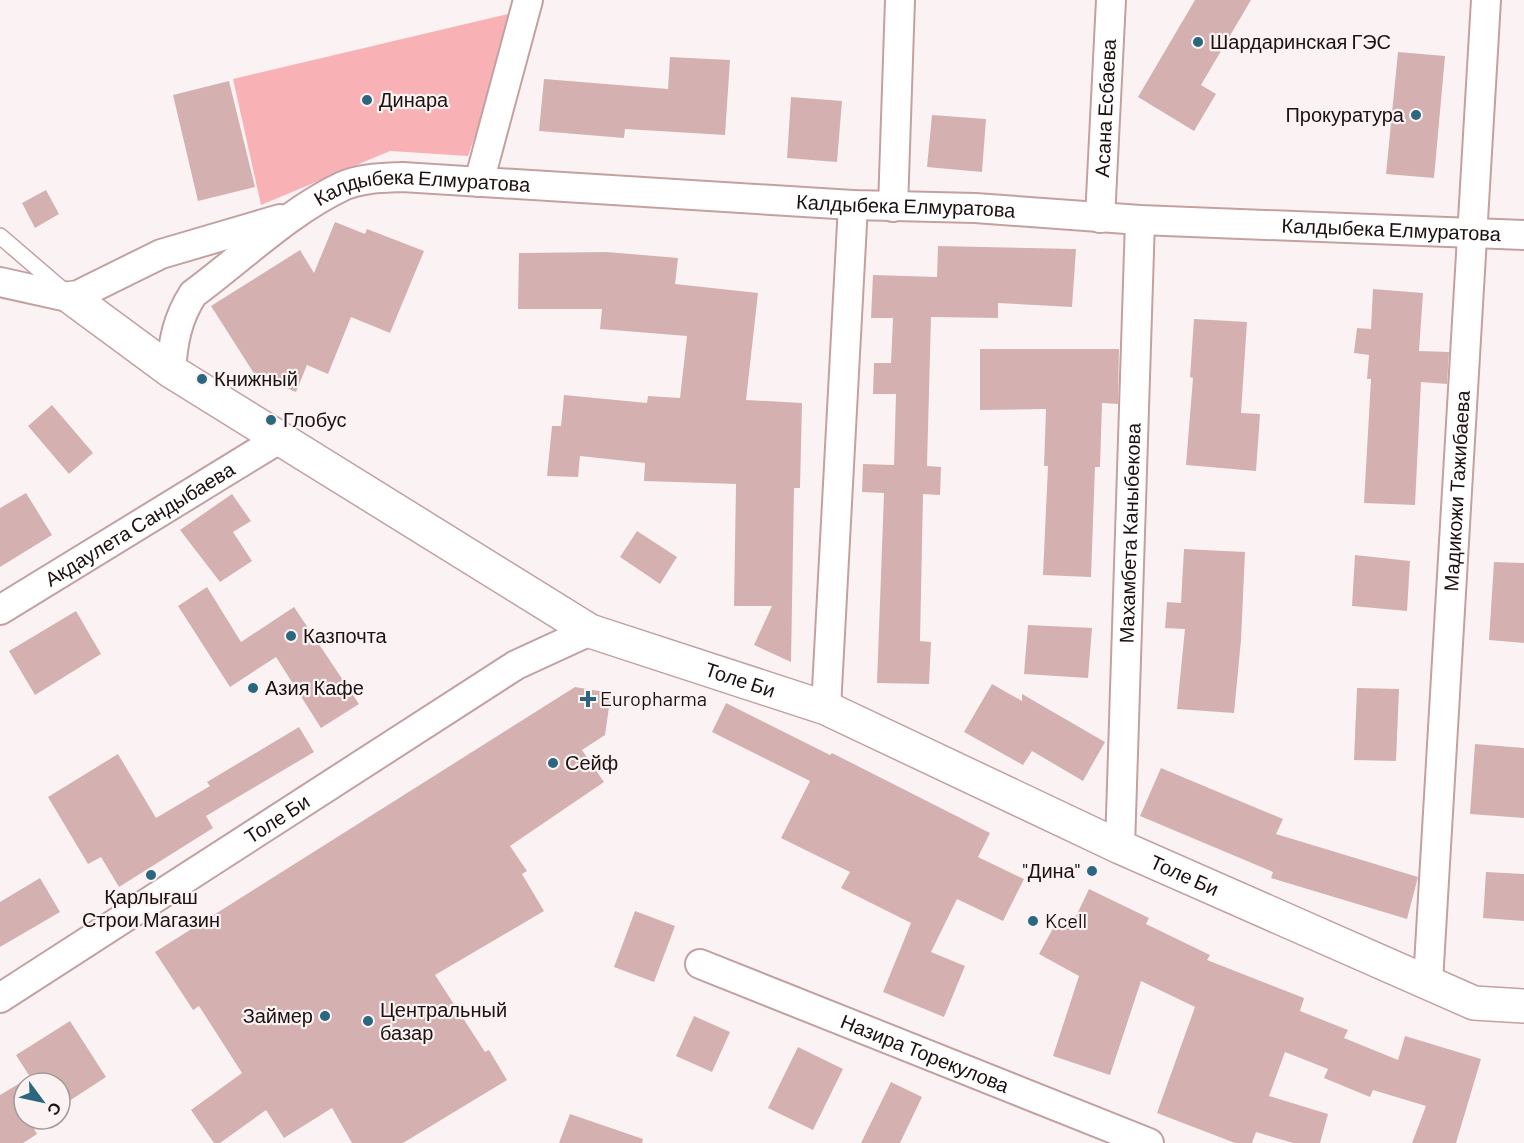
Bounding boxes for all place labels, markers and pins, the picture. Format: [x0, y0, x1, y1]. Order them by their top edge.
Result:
place label: Шардаринская ГЭС [1210, 29, 1391, 53]
marker: Шардаринская ГЭС [1191, 35, 1205, 49]
place label: Динара [379, 87, 449, 111]
marker: Динара [360, 93, 374, 107]
place label: Прокуратура [1285, 102, 1405, 126]
marker: Прокуратура [1409, 108, 1423, 122]
place label: Книжный [214, 366, 298, 390]
marker: Книжный [195, 372, 209, 386]
place label: Глобус [283, 407, 347, 431]
marker: Глобус [264, 413, 278, 427]
place label: Казпочта [303, 623, 388, 647]
marker: Казпочта [284, 629, 298, 643]
place label: Азия Кафе [265, 675, 364, 699]
marker: Азия Кафе [246, 681, 260, 695]
place label: Europharma [600, 686, 707, 710]
marker: Europharma [581, 692, 595, 706]
place label: Сейф [565, 750, 618, 774]
marker: Сейф [546, 756, 560, 770]
place label: "Дина" [1023, 858, 1080, 882]
marker: "Дина" [1085, 864, 1099, 878]
marker: Қарлығаш Строи Магазин [144, 868, 158, 882]
place label: Қарлығаш Строи Магазин [82, 884, 220, 931]
place label: Kcell [1045, 908, 1087, 932]
marker: Kcell [1026, 914, 1040, 928]
place label: Центральный базар [380, 997, 507, 1044]
place label: Займер [243, 1003, 313, 1027]
marker: Займер [318, 1009, 332, 1023]
marker: Центральный базар [361, 1014, 375, 1028]

